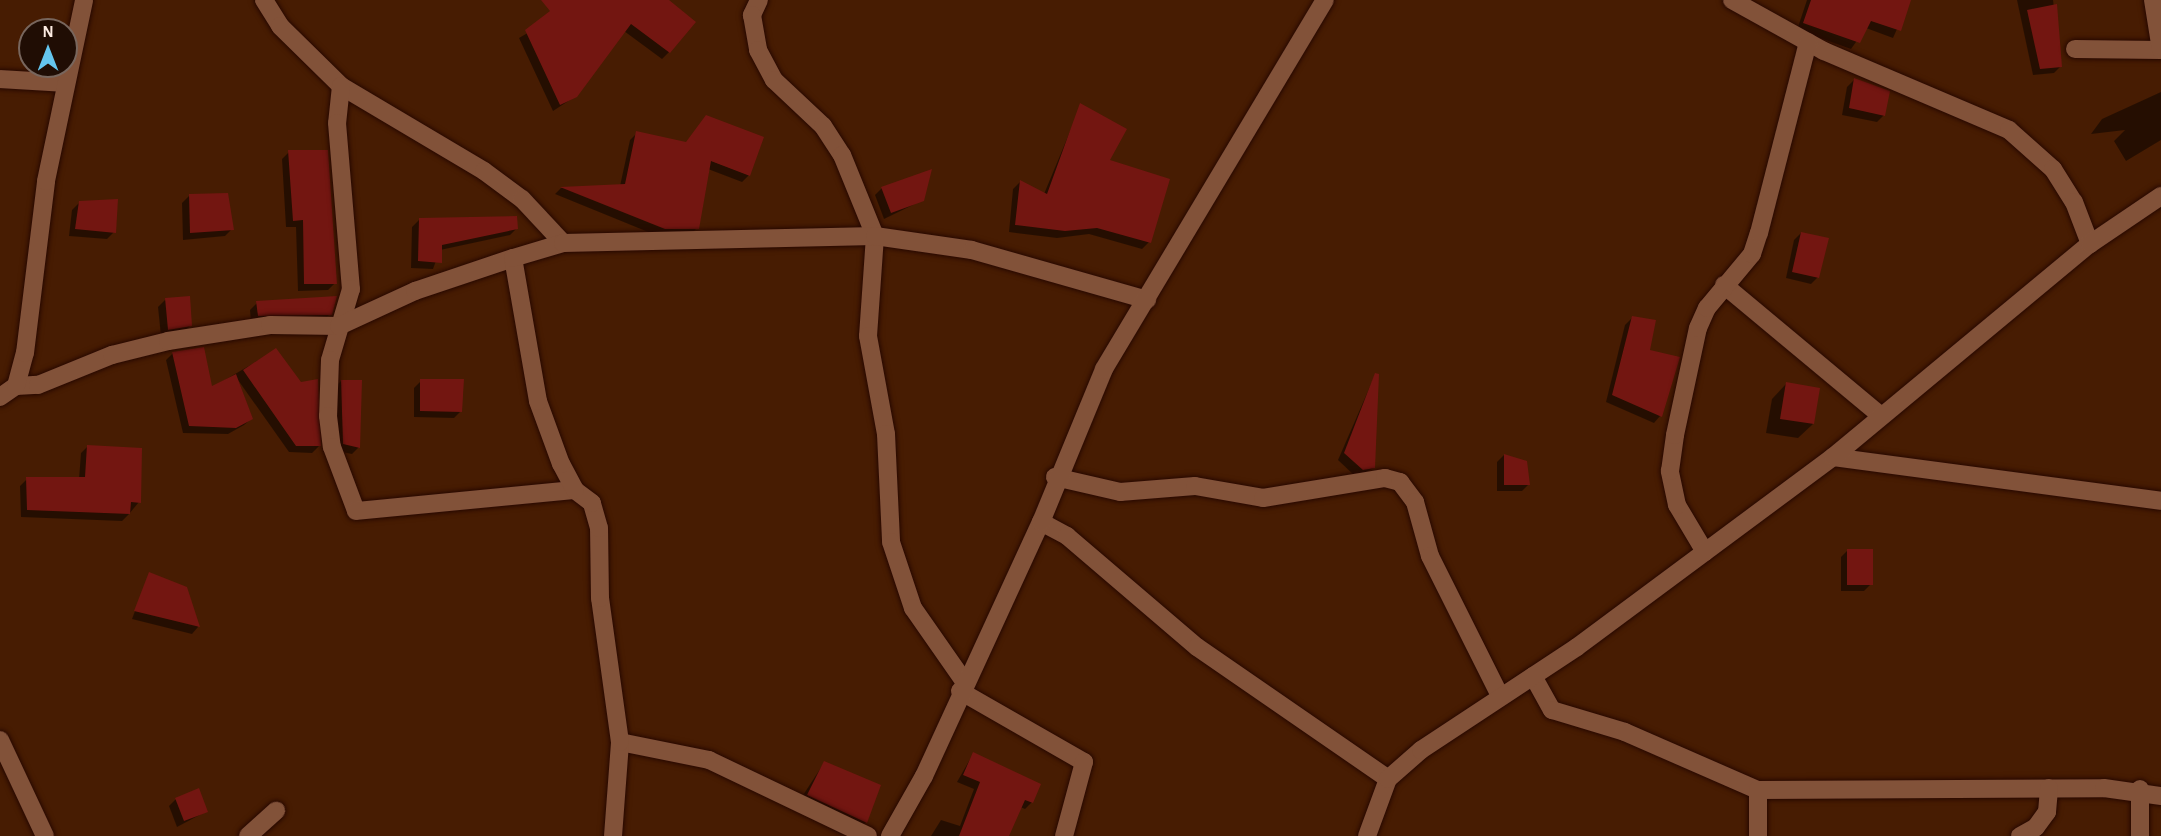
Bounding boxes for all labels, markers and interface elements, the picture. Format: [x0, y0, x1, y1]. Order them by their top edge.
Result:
north arrow [18, 18, 78, 78]
text: N [42, 24, 54, 40]

